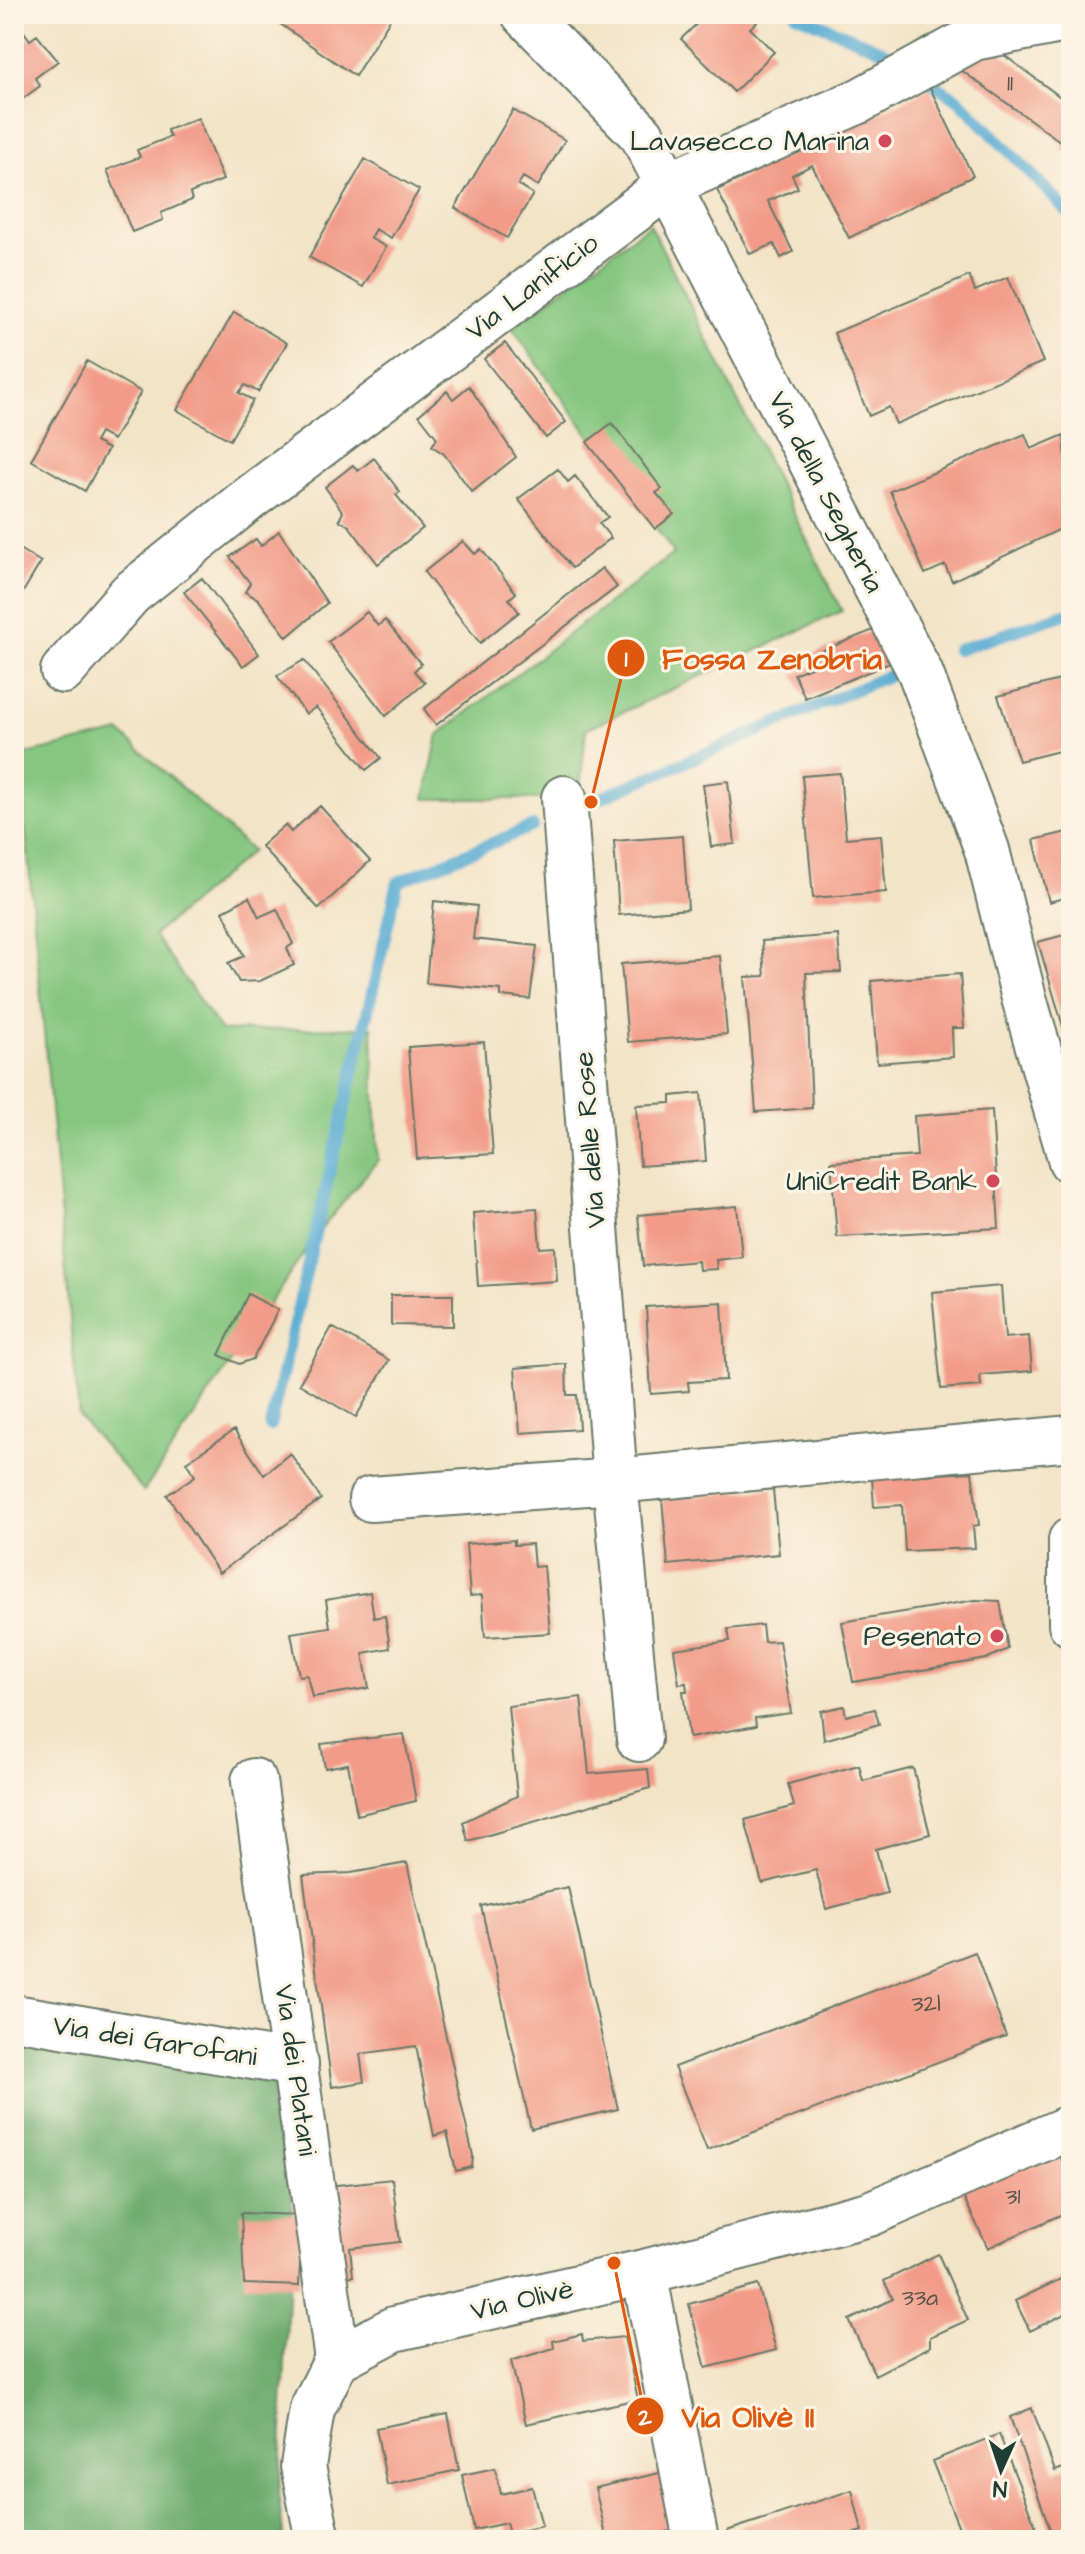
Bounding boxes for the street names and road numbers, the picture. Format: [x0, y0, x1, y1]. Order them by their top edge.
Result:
street label: Via Lanificio [457, 224, 607, 350]
street label: Via della Segheria [757, 384, 894, 600]
street label: Via delle Rose [564, 1050, 616, 1230]
street label: Via dei Platani [265, 1982, 327, 2158]
street label: Via dei Garofani [50, 2006, 260, 2076]
street label: Via Olivè [467, 2269, 577, 2331]

